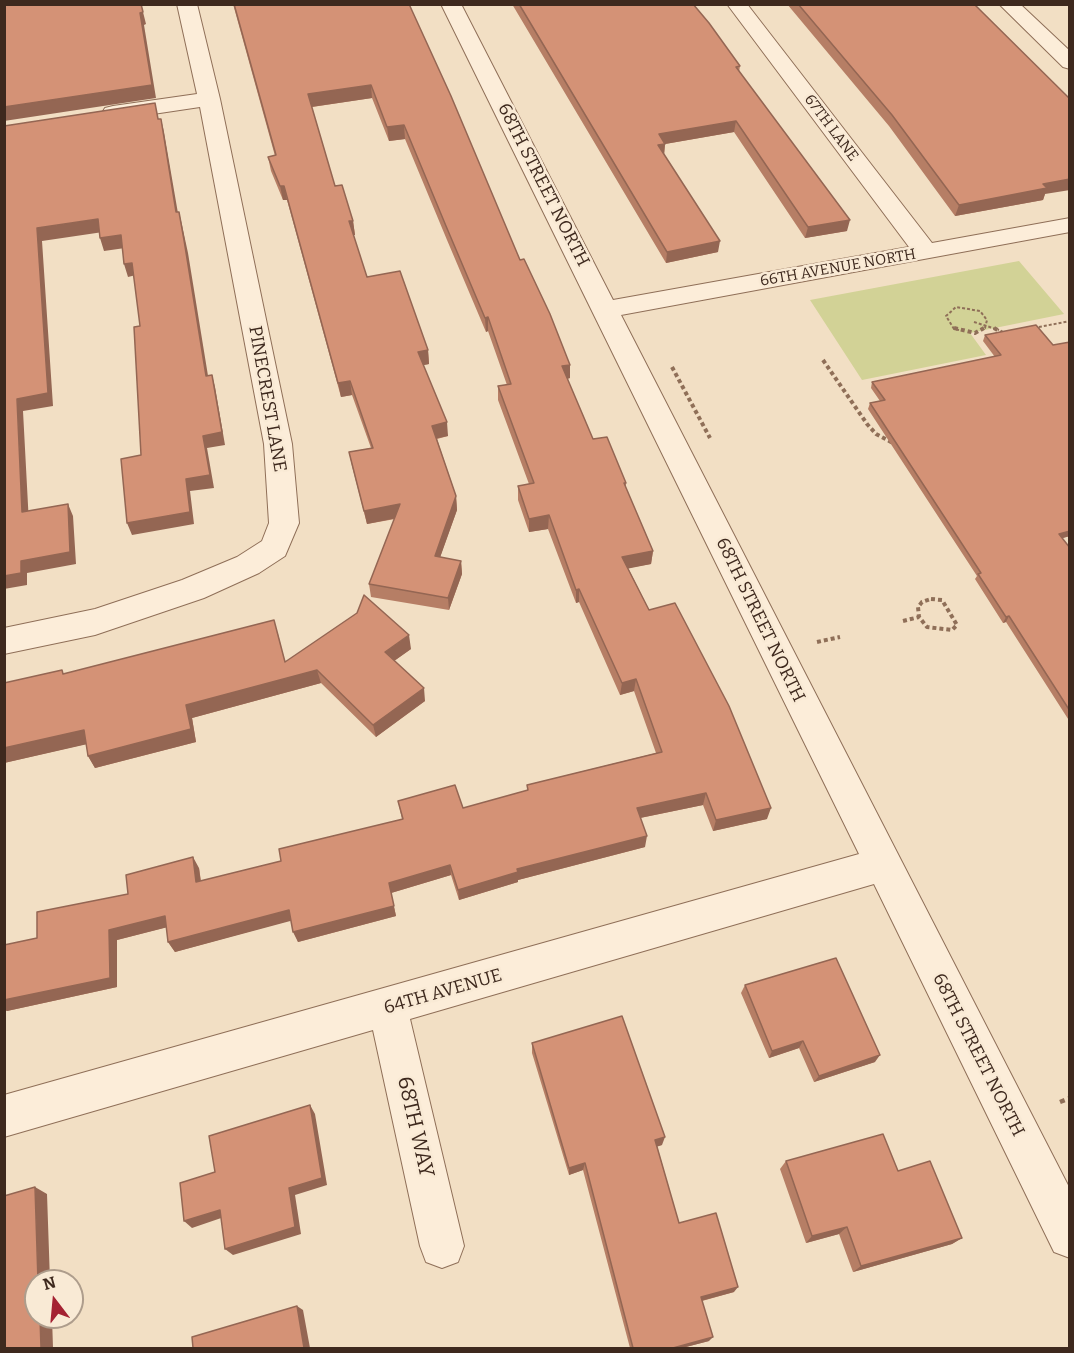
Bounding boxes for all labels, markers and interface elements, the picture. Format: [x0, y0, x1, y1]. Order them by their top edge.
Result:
street label: 67TH LANE [800, 91, 862, 165]
street label: 68TH STREET NORTH [492, 100, 594, 270]
street label: 66TH AVENUE NORTH [759, 245, 917, 291]
street label: PINECREST LANE [244, 324, 290, 474]
street label: 68TH STREET NORTH [711, 534, 809, 706]
street label: 64TH AVENUE [381, 965, 505, 1019]
street label: 68TH STREET NORTH [927, 970, 1029, 1140]
street label: 68TH WAY [391, 1074, 439, 1180]
north arrow [24, 1269, 84, 1329]
text: N [41, 1272, 58, 1294]

